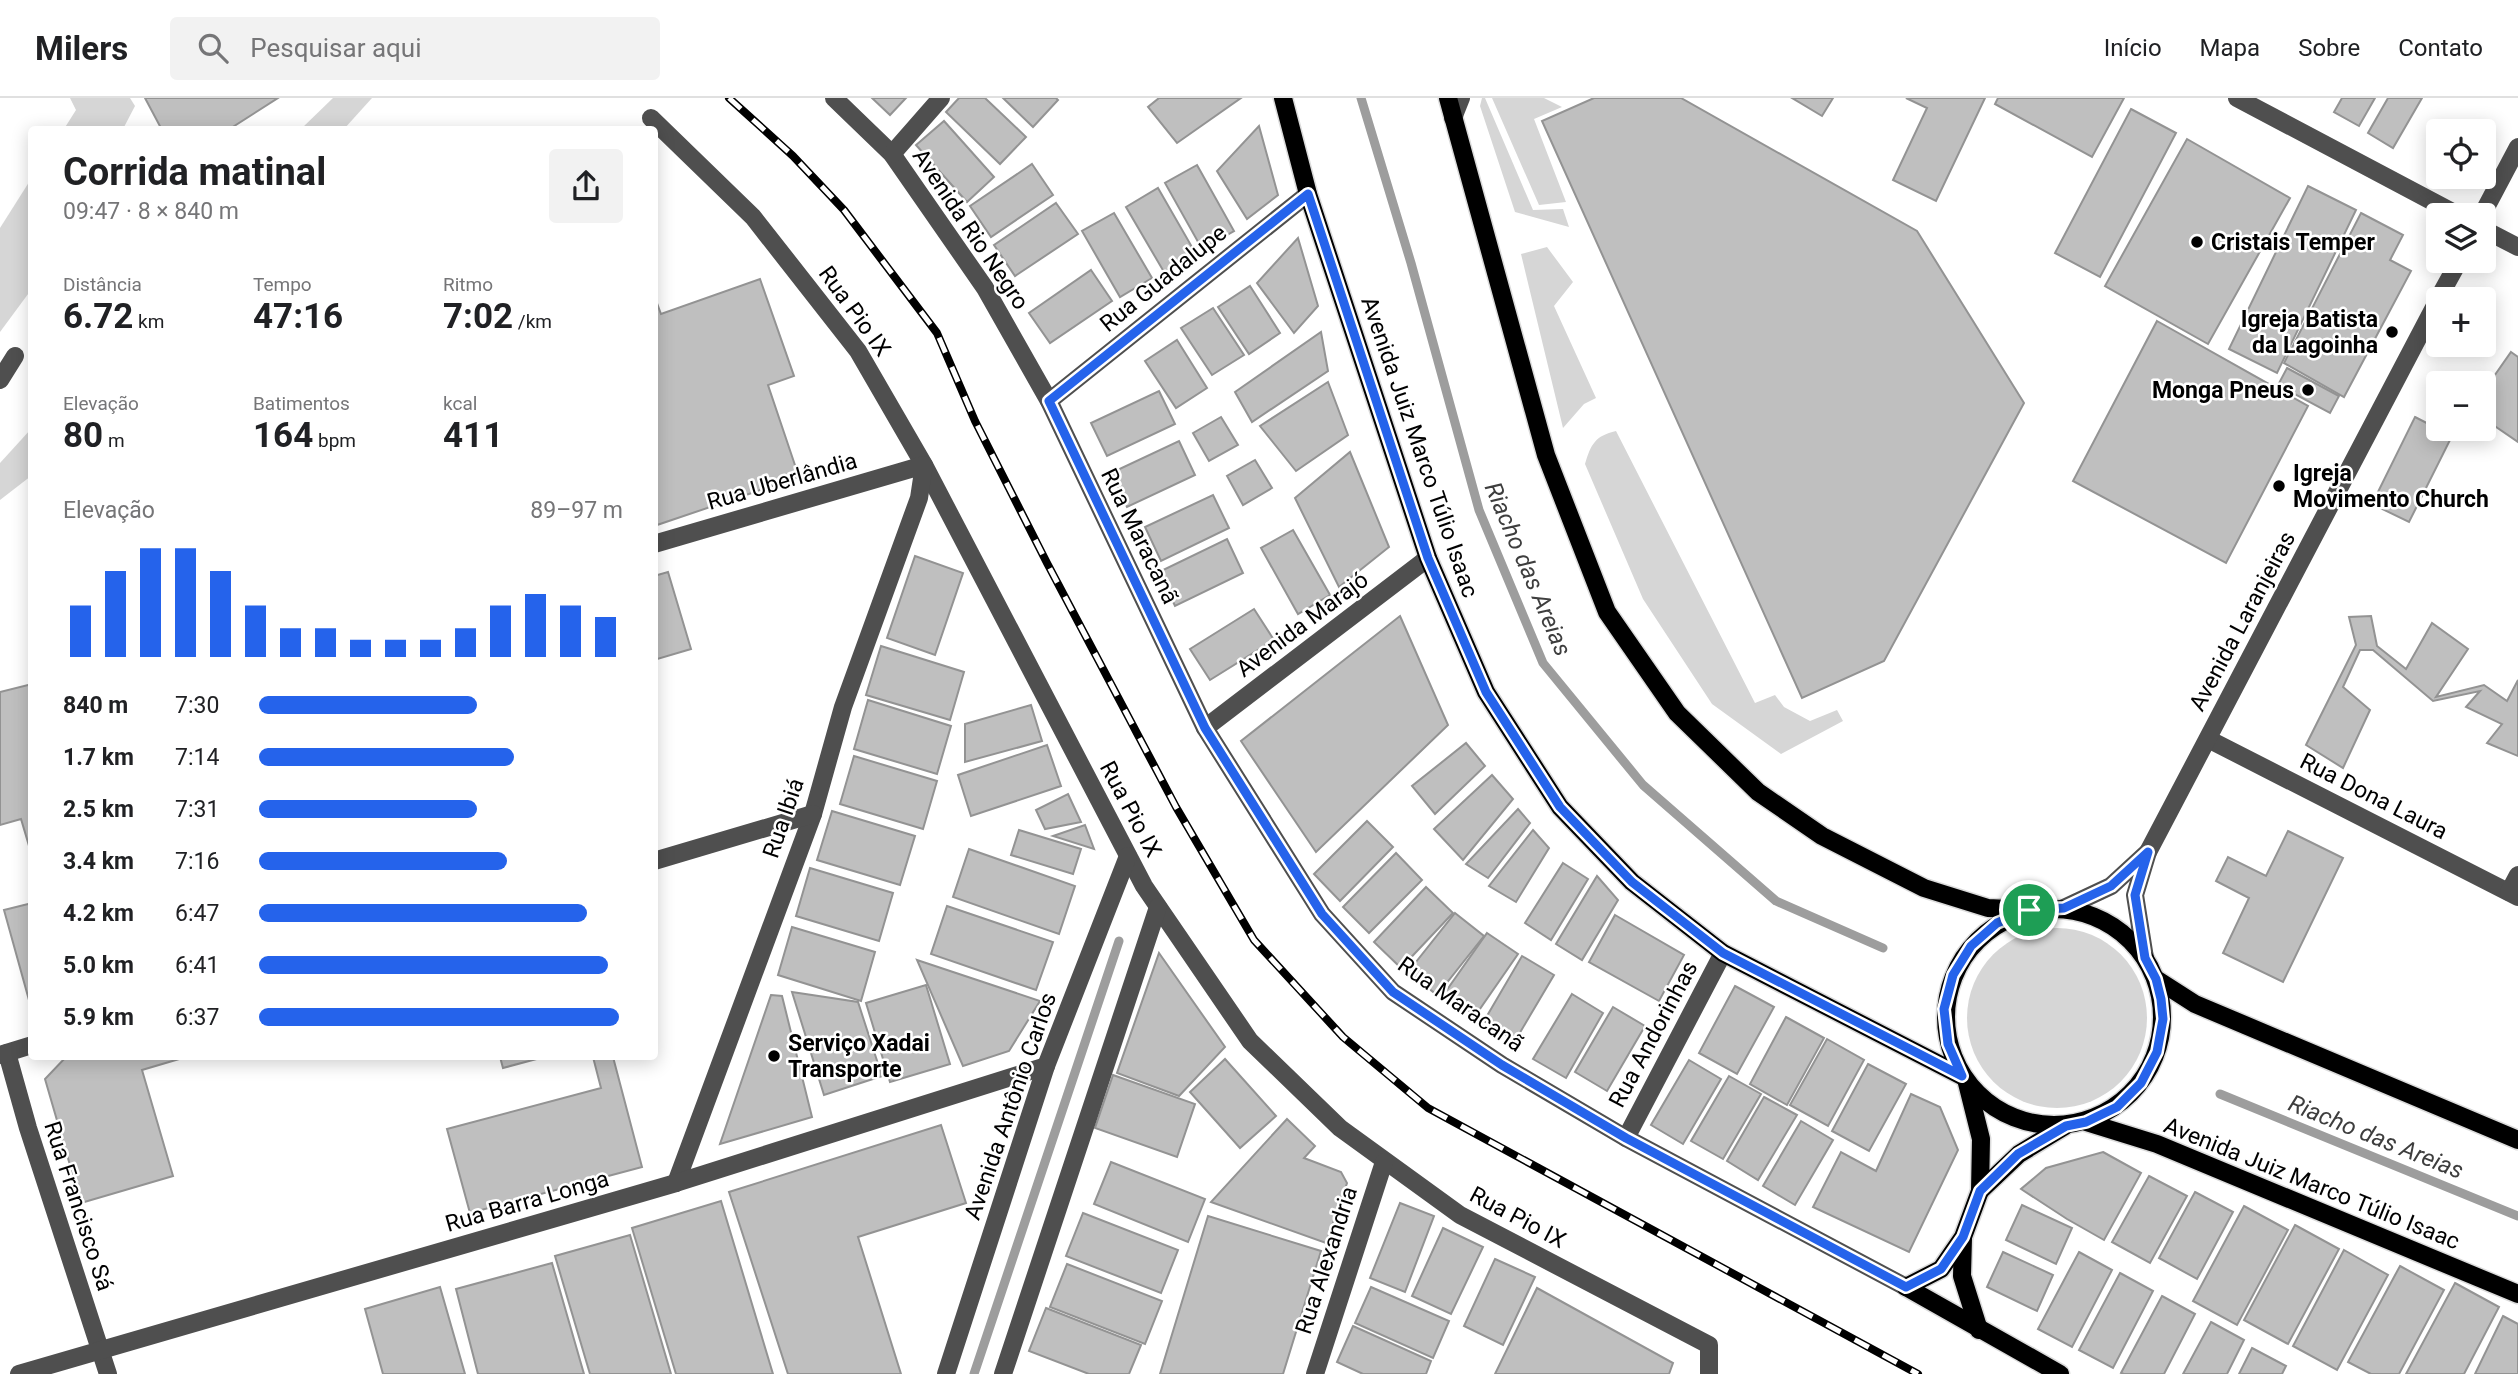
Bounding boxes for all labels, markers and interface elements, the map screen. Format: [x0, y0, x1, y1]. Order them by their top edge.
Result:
search box [170, 17, 660, 80]
text: Milers [35, 29, 128, 68]
icon: search [194, 29, 232, 67]
text: Pesquisar aqui [250, 33, 422, 63]
text: Início [2104, 34, 2162, 62]
text: Mapa [2200, 34, 2260, 62]
text: Sobre [2298, 34, 2360, 62]
text: Contato [2398, 34, 2483, 62]
map controls [2426, 119, 2496, 441]
button: locate [2426, 119, 2496, 189]
street label: Avenida Rio Negro [907, 144, 1034, 315]
button: share [549, 149, 623, 223]
text: Corrida matinal [63, 150, 326, 194]
text: 09:47 · 8 × 840 m [63, 198, 239, 225]
button: layers [2426, 203, 2496, 273]
street label: Rua Guadalupe [1095, 219, 1232, 338]
place label: Cristais Temper [2211, 229, 2375, 256]
marker: Cristais Temper [2189, 234, 2205, 250]
street label: Rua Pio IX [813, 261, 896, 362]
text: Distância [63, 273, 142, 296]
text: Tempo [253, 273, 312, 296]
text: Ritmo [443, 273, 493, 296]
button: + [2426, 287, 2496, 357]
street label: Avenida Juiz Marco Túlio Isaac [1355, 293, 1484, 601]
text: 6.72 [63, 296, 133, 337]
text: 47:16 [253, 296, 343, 337]
text: 7:02 [443, 296, 513, 337]
place label: Igreja Batista da Lagoinha [2241, 306, 2378, 359]
text: km [133, 310, 164, 333]
text: /km [513, 310, 552, 333]
marker: Igreja Batista da Lagoinha [2384, 324, 2400, 340]
button: − [2426, 371, 2496, 441]
place label: Monga Pneus [2152, 377, 2294, 404]
marker: Monga Pneus [2300, 382, 2316, 398]
text: Elevação [63, 392, 139, 415]
text: Batimentos [253, 392, 350, 415]
text: kcal [443, 392, 477, 415]
text: 80 [63, 415, 103, 456]
text: 164 [253, 415, 313, 456]
text: 411 [443, 415, 503, 456]
text: m [103, 429, 125, 452]
text: bpm [313, 429, 356, 452]
street label: Rua Uberlândia [704, 447, 860, 516]
place label: Igreja Movimento Church [2293, 460, 2489, 513]
street label: Rua Maracanã [1095, 464, 1184, 608]
water label: Riacho das Areias [1479, 478, 1577, 660]
marker: Igreja Movimento Church [2271, 478, 2287, 494]
text: Elevação [63, 497, 155, 524]
text: 89–97 m [530, 497, 623, 524]
street label: Avenida Laranjeiras [2184, 527, 2301, 716]
street label: Avenida Marajó [1231, 566, 1374, 683]
text: 840 m [63, 692, 128, 719]
text: 7:30 [175, 692, 219, 719]
text: 1.7 km [63, 744, 134, 771]
text: 7:14 [175, 744, 219, 771]
street label: Rua Dona Laura [2296, 748, 2452, 845]
street label: Rua Pio IX [1094, 757, 1167, 862]
street label: Rua Ibiá [757, 775, 810, 861]
text: 2.5 km [63, 796, 134, 823]
text: 7:31 [175, 796, 219, 823]
text: 3.4 km [63, 848, 134, 875]
text: 7:16 [175, 848, 219, 875]
pin [1999, 880, 2059, 940]
icon: arrive [2010, 891, 2048, 929]
text: 4.2 km [63, 900, 134, 927]
text: 6:47 [175, 900, 219, 927]
street label: Rua Maracanã [1393, 951, 1529, 1058]
text: 5.0 km [63, 952, 134, 979]
text: 6:41 [175, 952, 219, 979]
street label: Rua Andorinhas [1603, 956, 1703, 1112]
street label: Avenida Antônio Carlos [959, 989, 1062, 1223]
text: 5.9 km [63, 1004, 134, 1031]
text: 6:37 [175, 1004, 219, 1031]
place label: Serviço Xadai Transporte [788, 1030, 930, 1083]
marker: Serviço Xadai Transporte [766, 1048, 782, 1064]
water label: Riacho das Areias [2284, 1089, 2468, 1185]
street label: Avenida Juiz Marco Túlio Isaac [2160, 1112, 2464, 1255]
street label: Rua Francisco Sá [38, 1118, 119, 1294]
street label: Rua Barra Longa [442, 1165, 612, 1238]
street label: Rua Pio IX [1465, 1181, 1570, 1254]
street label: Rua Alexandria [1290, 1183, 1363, 1337]

